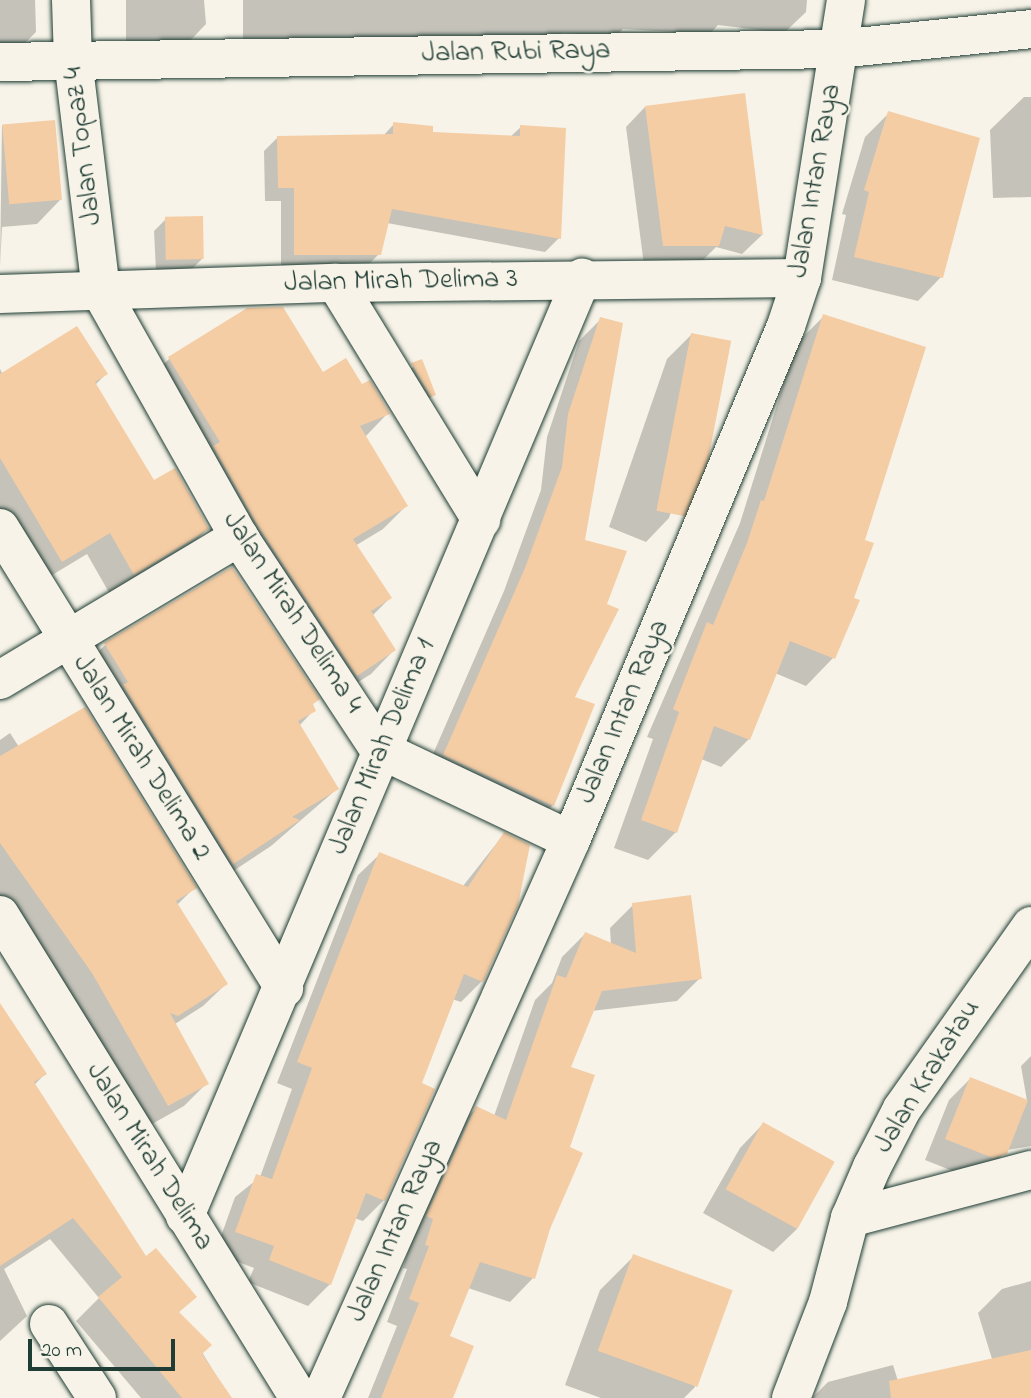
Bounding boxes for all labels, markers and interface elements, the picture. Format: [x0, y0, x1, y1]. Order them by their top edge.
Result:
street label: Jalan Rubi Raya [421, 35, 611, 71]
street label: Jalan Topaz 4 [58, 65, 110, 227]
street label: Jalan Intan Raya [782, 81, 850, 281]
street label: Jalan Mirah Delima 3 [284, 263, 518, 301]
street label: Jalan Mirah Delima 4 [214, 506, 370, 720]
street label: Jalan Intan Raya [570, 615, 678, 809]
street label: Jalan Mirah Delima 1 [322, 634, 444, 860]
street label: Jalan Mirah Delima 2 [64, 649, 218, 867]
street label: Jalan Krakatau [867, 994, 989, 1160]
street label: Jalan Mirah Delima [78, 1057, 220, 1257]
street label: Jalan Intan Raya [341, 1134, 451, 1328]
scale bar [32, 1324, 178, 1368]
text: 20 m [41, 1336, 82, 1366]

